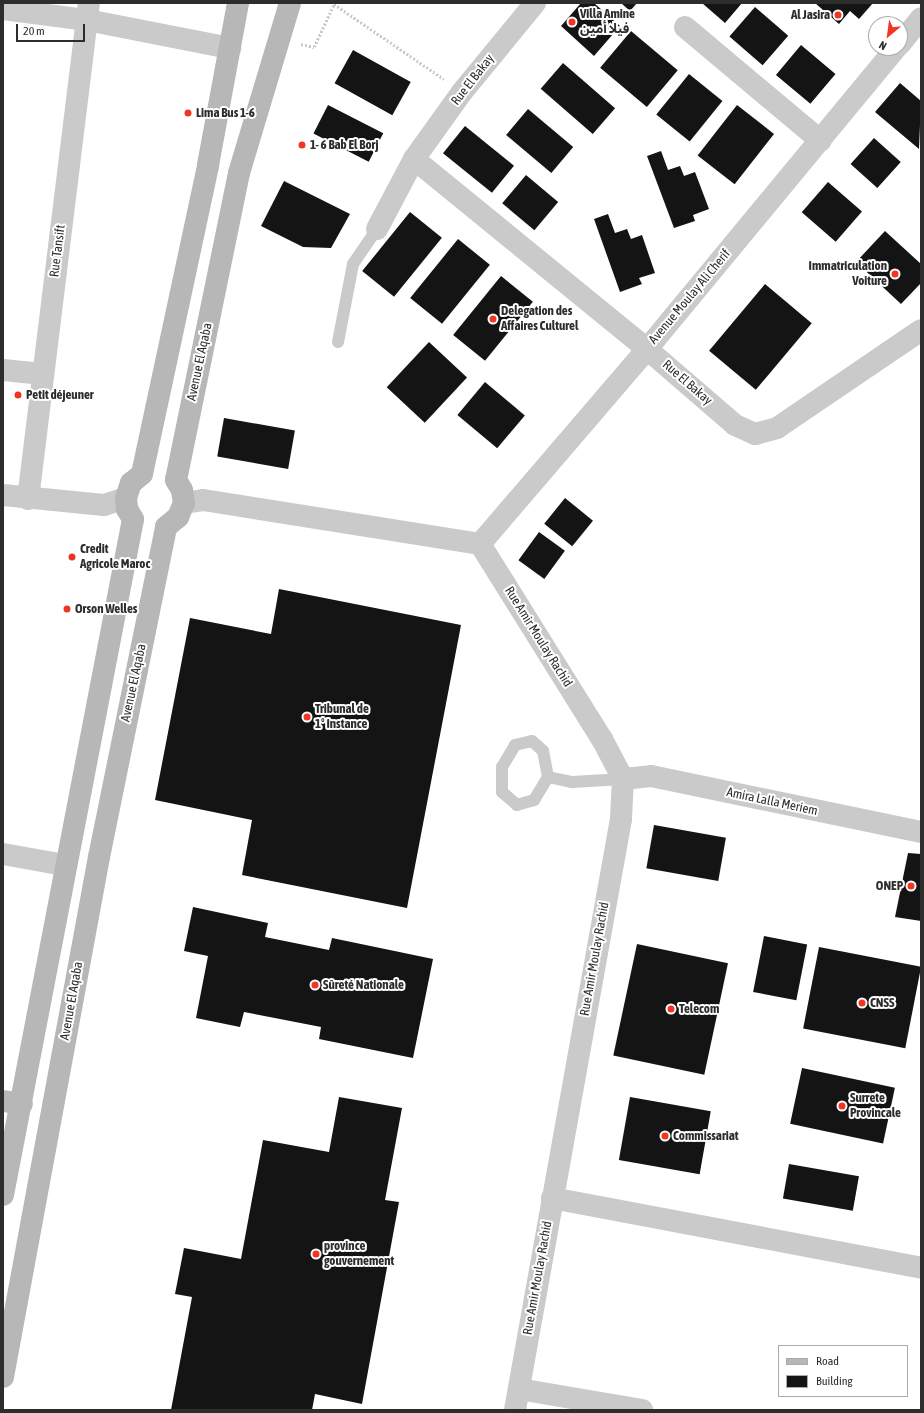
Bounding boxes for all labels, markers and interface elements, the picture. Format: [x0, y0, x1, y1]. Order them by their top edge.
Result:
place label: Villa Amine فيلا أمين [580, 7, 635, 38]
place label: Al Jasira [791, 7, 830, 23]
marker: Al Jasira [833, 10, 843, 20]
scale bar [18, 16, 87, 42]
north arrow [868, 16, 908, 56]
marker: Villa Amine فيلا أمين [567, 17, 577, 27]
text: 20 m [23, 24, 45, 38]
text: N [877, 39, 888, 52]
street label: Rue El Bakay [448, 51, 498, 109]
place label: Lima Bus 1-6 [196, 105, 255, 121]
marker: Lima Bus 1-6 [183, 108, 193, 118]
place label: 1- 6 Bab El Borj [310, 137, 378, 153]
marker: 1- 6 Bab El Borj [297, 140, 307, 150]
street label: Rue Tansift [47, 224, 69, 278]
street label: Avenue Moulay Ali Cherif [646, 247, 734, 347]
place label: Immatriculation Voiture [809, 259, 887, 290]
marker: Immatriculation Voiture [890, 269, 900, 279]
place label: Delegation des Affaires Culturel [501, 304, 578, 335]
marker: Delegation des Affaires Culturel [488, 314, 498, 324]
street label: Avenue El Aqaba [184, 322, 216, 402]
street label: Rue El Bakay [659, 357, 715, 409]
place label: Petit déjeuner [26, 387, 94, 403]
marker: Petit déjeuner [13, 390, 23, 400]
place label: Credit Agricole Maroc [80, 542, 150, 573]
marker: Credit Agricole Maroc [67, 552, 77, 562]
street label: Rue Amir Moulay Rachid [501, 584, 575, 690]
place label: Orson Welles [75, 601, 137, 617]
marker: Orson Welles [62, 604, 72, 614]
street label: Avenue El Aqaba [118, 643, 150, 723]
place label: Tribunal de 1° Instance [315, 702, 369, 733]
marker: Tribunal de 1° Instance [302, 712, 312, 722]
street label: Amira Lalla Meriem [725, 785, 819, 819]
place label: ONEP [876, 878, 903, 894]
marker: ONEP [906, 881, 916, 891]
street label: Rue Amir Moulay Rachid [577, 901, 613, 1017]
street label: Avenue El Aqaba [57, 961, 87, 1041]
place label: Sûreté Nationale [323, 977, 404, 993]
marker: Sûreté Nationale [310, 980, 320, 990]
place label: CNSS [870, 995, 894, 1011]
marker: CNSS [857, 998, 867, 1008]
place label: Telecom [679, 1001, 719, 1017]
marker: Telecom [666, 1004, 676, 1014]
place label: Surrete Provincale [850, 1091, 901, 1122]
marker: Surrete Provincale [837, 1101, 847, 1111]
place label: Commissariat [673, 1128, 739, 1144]
marker: Commissariat [660, 1131, 670, 1141]
street label: Rue Amir Moulay Rachid [520, 1220, 556, 1336]
place label: province gouvernement [324, 1239, 394, 1270]
marker: province gouvernement [311, 1249, 321, 1259]
legend [778, 1345, 908, 1397]
text: Road [816, 1354, 839, 1368]
text: Building [816, 1374, 853, 1388]

